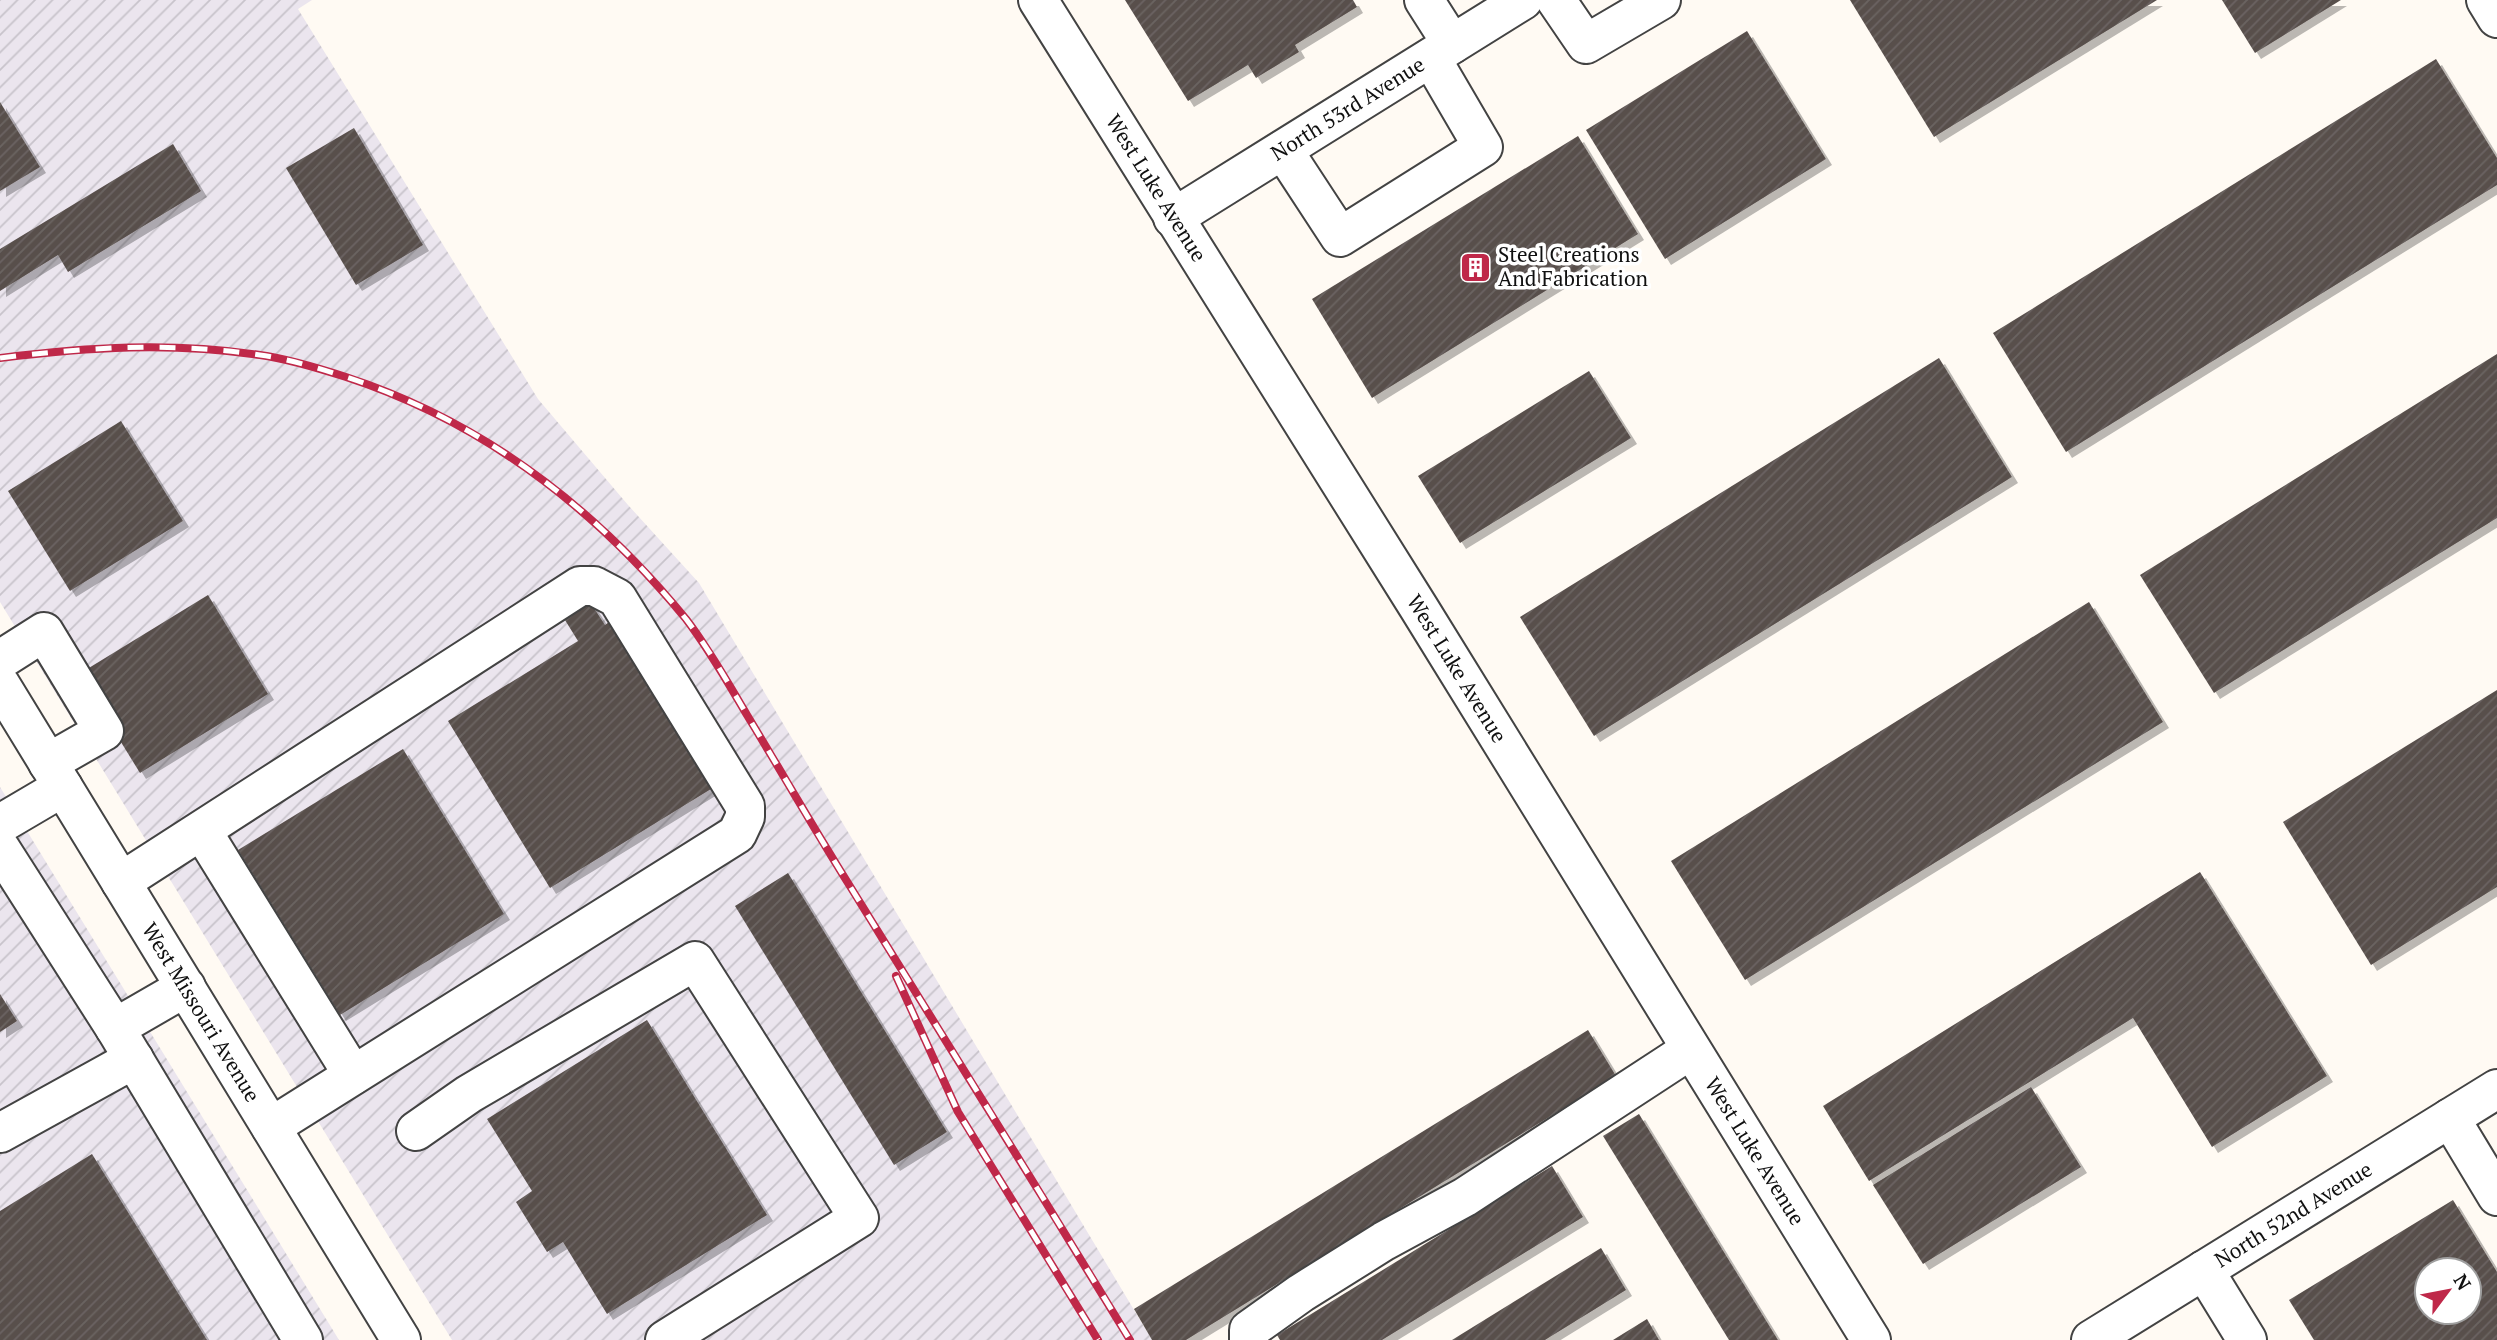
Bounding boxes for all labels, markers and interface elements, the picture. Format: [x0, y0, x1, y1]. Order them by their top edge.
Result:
street label: North 53rd Avenue [1265, 50, 1429, 167]
street label: West Luke Avenue [1100, 108, 1213, 267]
place label: Steel Creations And Fabrication [1498, 240, 1649, 292]
building icon: Steel Creations And Fabrication [1458, 250, 1492, 284]
street label: West Luke Avenue [1401, 589, 1514, 748]
street label: West Missouri Avenue [136, 917, 267, 1107]
street label: West Luke Avenue [1699, 1071, 1812, 1230]
street label: North 52nd Avenue [2209, 1155, 2377, 1273]
north arrow [2413, 1256, 2483, 1326]
text: N [2448, 1269, 2478, 1295]

